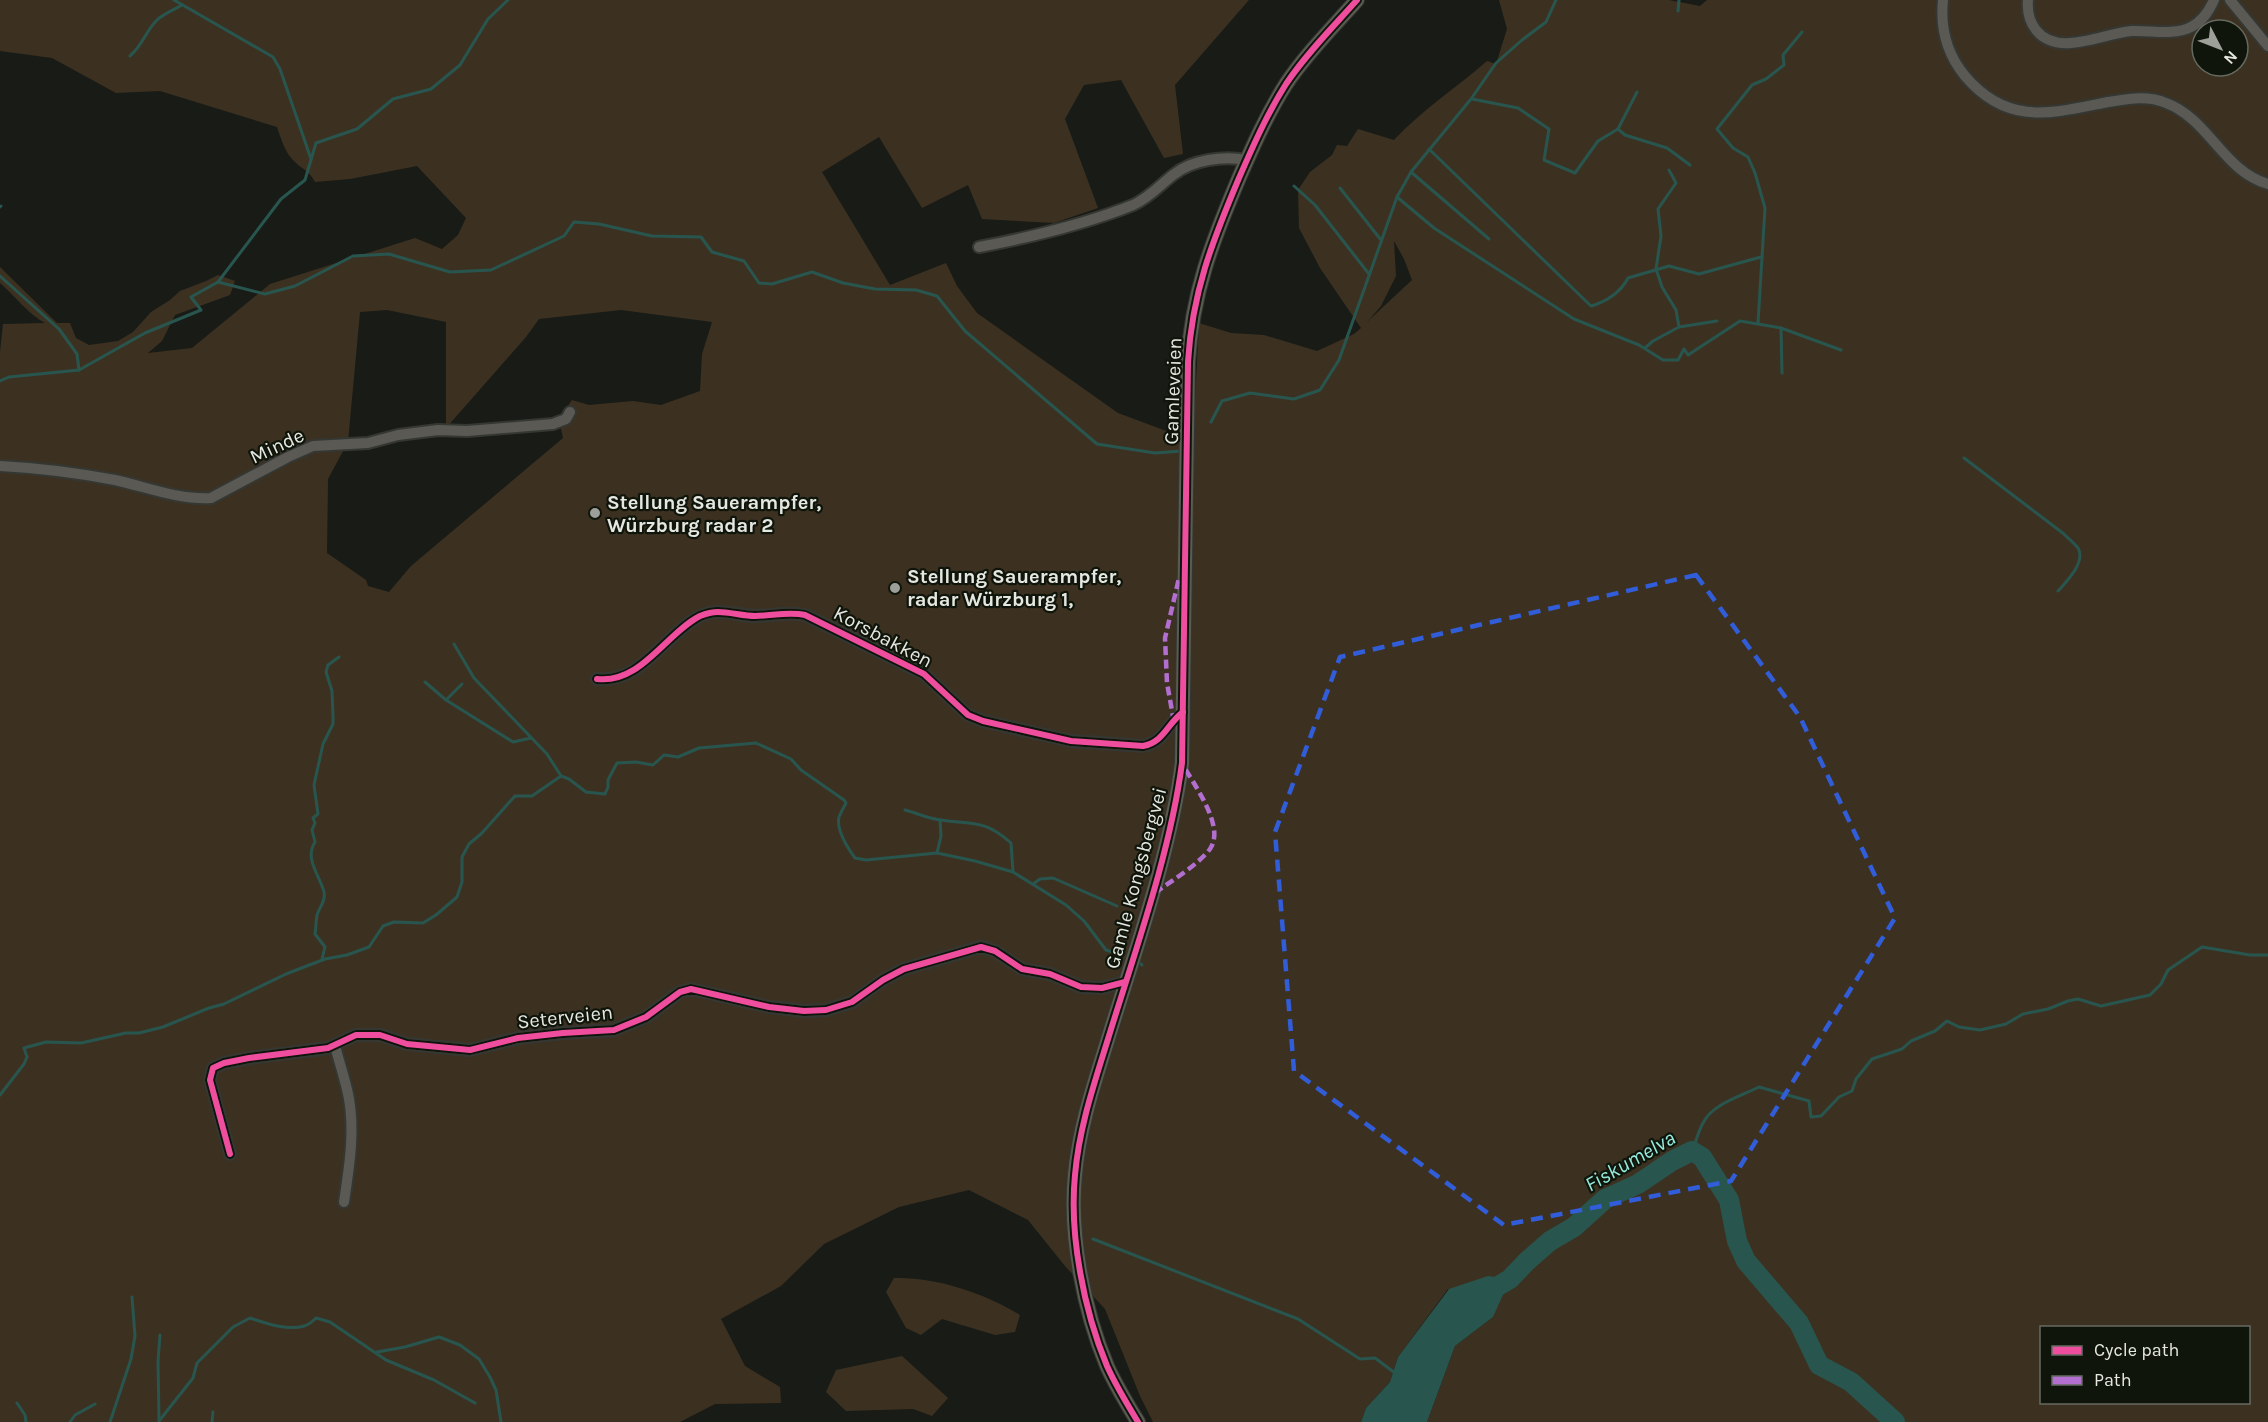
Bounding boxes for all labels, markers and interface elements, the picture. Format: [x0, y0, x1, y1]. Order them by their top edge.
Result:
north arrow [2190, 18, 2250, 78]
text: N [2220, 47, 2242, 68]
street label: Gamleveien [1160, 337, 1186, 445]
street label: Minde [246, 424, 308, 468]
place label: Stellung Sauerampfer, Würzburg radar 2 [607, 491, 821, 537]
marker: Stellung Sauerampfer, Würzburg radar 2 [588, 506, 602, 520]
place label: Stellung Sauerampfer, radar Würzburg 1, [907, 565, 1121, 611]
marker: Stellung Sauerampfer, radar Würzburg 1, [888, 581, 902, 595]
street label: Korsbakken [830, 601, 936, 673]
street label: Gamle Kongsbergvei [1101, 785, 1171, 971]
street label: Seterveien [516, 1001, 614, 1033]
water label: Fiskumelva [1581, 1126, 1679, 1196]
legend [2040, 1326, 2250, 1404]
text: Cycle path [2094, 1339, 2179, 1361]
text: Path [2094, 1369, 2132, 1391]

